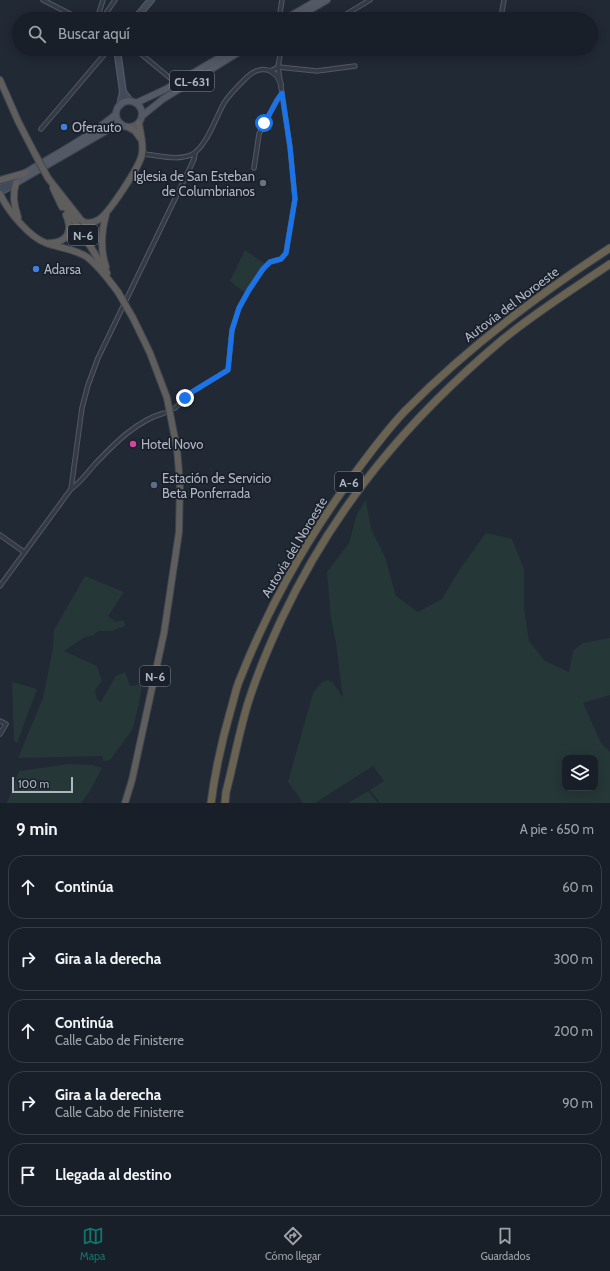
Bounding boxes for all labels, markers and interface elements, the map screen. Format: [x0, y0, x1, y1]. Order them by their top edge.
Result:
search box [12, 12, 598, 56]
icon: search [26, 23, 48, 45]
text: Buscar aquí [58, 25, 130, 43]
road number: CL-631 [170, 71, 214, 91]
route start [255, 114, 273, 132]
place label: Oferauto [72, 119, 121, 135]
marker: Oferauto [59, 122, 69, 132]
place label: Iglesia de San Esteban de Columbrianos [133, 168, 256, 199]
marker: Iglesia de San Esteban de Columbrianos [258, 178, 268, 188]
road number: N-6 [68, 225, 98, 245]
place label: Adarsa [44, 261, 82, 277]
street label: Autovía del Noroeste [460, 263, 562, 345]
marker: Adarsa [31, 264, 41, 274]
route end [176, 389, 194, 407]
place label: Hotel Novo [141, 436, 203, 452]
marker: Hotel Novo [128, 439, 138, 449]
place label: Estación de Servicio Beta Ponferrada [162, 470, 271, 501]
road number: A-6 [335, 472, 363, 492]
marker: Estación de Servicio Beta Ponferrada [149, 480, 159, 490]
street label: Autovía del Noroeste [258, 494, 331, 600]
road number: N-6 [140, 666, 170, 686]
map controls [562, 755, 598, 791]
button: layers [562, 755, 598, 791]
scale bar [12, 775, 73, 794]
text: 100 m [18, 777, 49, 791]
text: 9 min [16, 819, 58, 839]
text: A pie · 650 m [520, 821, 594, 837]
icon: ahead [17, 876, 39, 898]
text: Continúa [55, 878, 113, 896]
text: 60 m [562, 879, 593, 895]
icon: right [17, 948, 39, 970]
text: Gira a la derecha [55, 950, 161, 968]
text: 300 m [553, 951, 593, 967]
text: Continúa [55, 1014, 113, 1032]
icon: ahead [17, 1020, 39, 1042]
text: 200 m [554, 1023, 593, 1039]
text: Calle Cabo de Finisterre [55, 1032, 184, 1048]
text: Gira a la derecha [55, 1086, 161, 1104]
icon: right [17, 1092, 39, 1114]
text: 90 m [562, 1095, 593, 1111]
text: Calle Cabo de Finisterre [55, 1104, 184, 1120]
icon: arrive [17, 1164, 39, 1186]
text: Llegada al destino [55, 1166, 171, 1184]
tab: Mapa [80, 1225, 105, 1263]
tab: Cómo llegar [265, 1225, 321, 1263]
tab: Guardados [480, 1225, 530, 1263]

